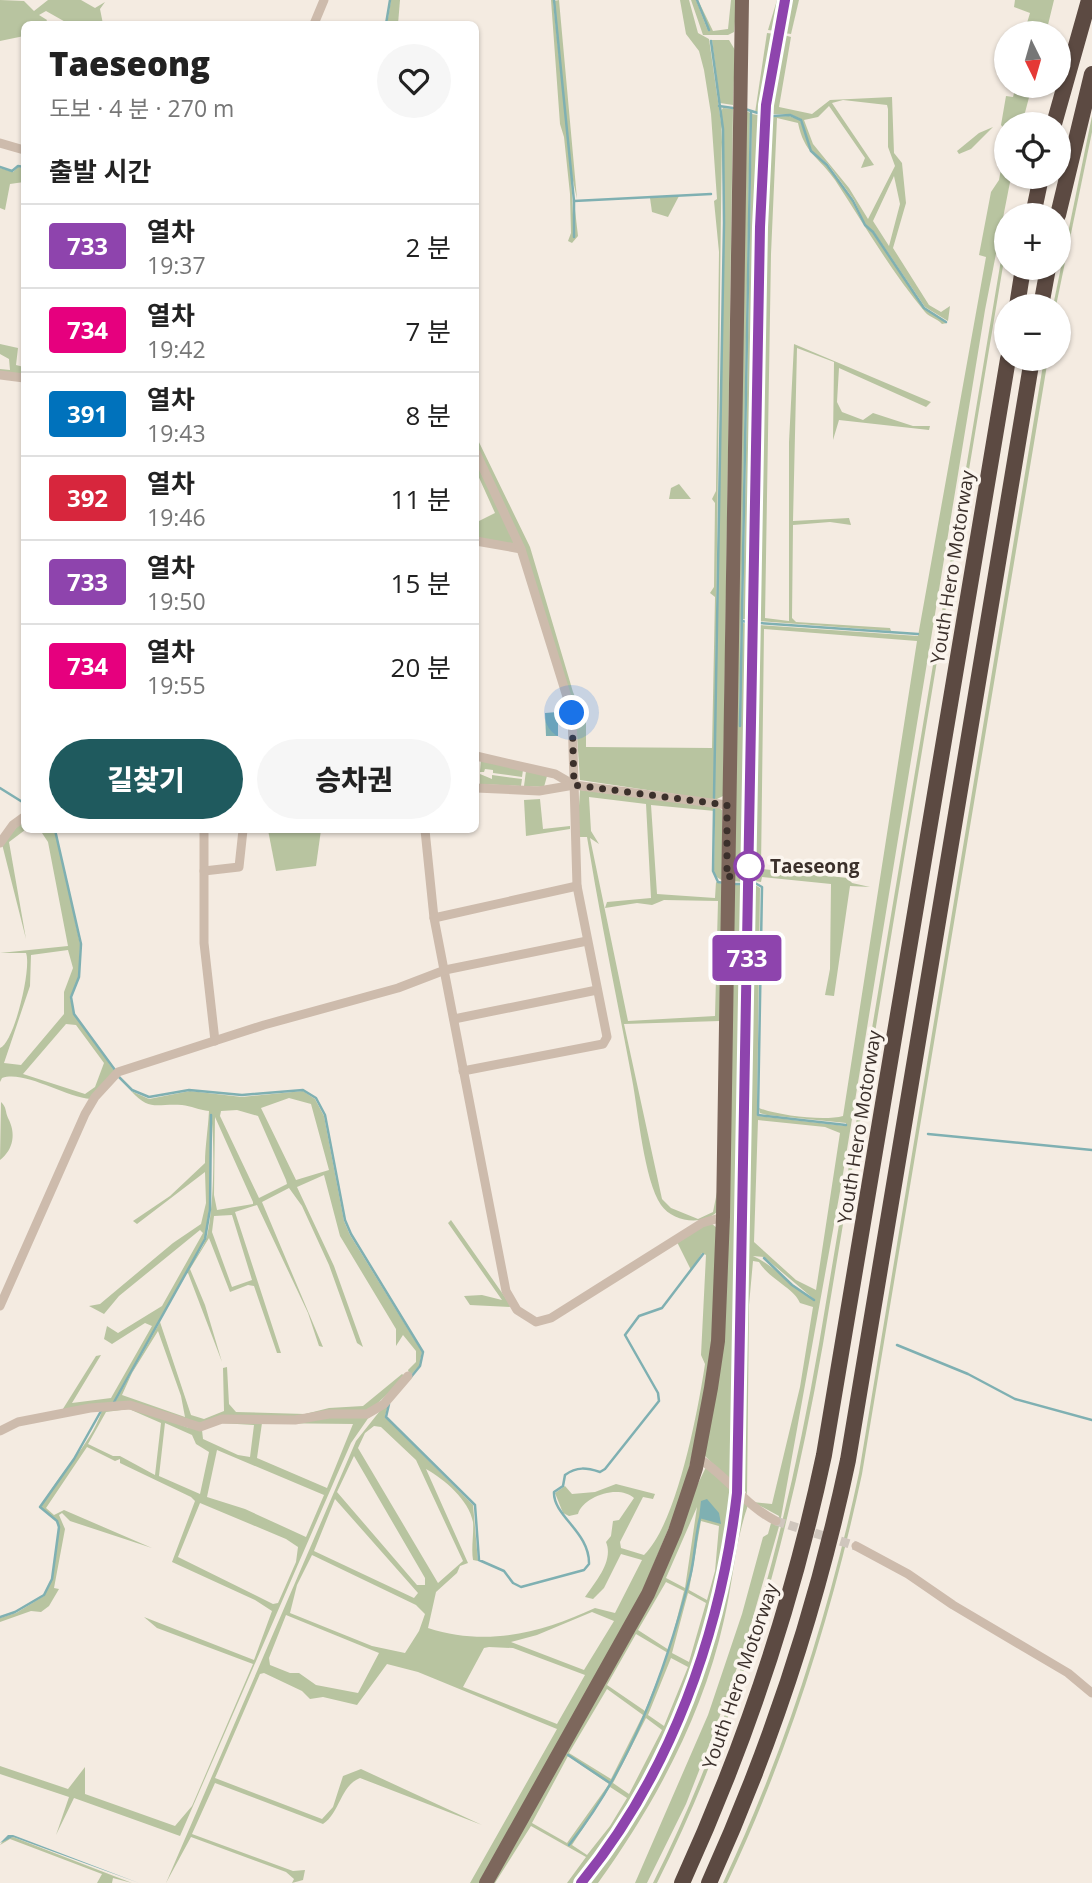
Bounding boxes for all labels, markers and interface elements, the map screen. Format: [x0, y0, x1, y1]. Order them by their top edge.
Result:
north arrow [994, 21, 1071, 98]
map controls [994, 21, 1071, 371]
text: Taeseong [49, 41, 210, 86]
button: heart [377, 44, 451, 118]
text: 도보 · 4 분 · 270 m [49, 92, 234, 124]
button: locate [994, 112, 1071, 189]
text: 출발 시간 [49, 153, 151, 189]
button: + [994, 203, 1071, 280]
text: 열차 [147, 213, 195, 249]
text: 733 [67, 229, 108, 262]
text: 2 분 [405, 229, 451, 265]
text: 19:37 [147, 249, 206, 281]
button: − [994, 294, 1071, 371]
text: 열차 [147, 297, 195, 333]
text: 734 [67, 313, 108, 346]
text: 7 분 [405, 313, 451, 349]
text: 19:42 [147, 333, 206, 365]
text: 열차 [147, 381, 195, 417]
text: 391 [67, 397, 108, 430]
text: 8 분 [405, 397, 451, 433]
text: 19:43 [147, 417, 206, 449]
text: 열차 [147, 465, 195, 501]
street label: Youth Hero Motorway [924, 468, 980, 665]
text: 392 [67, 481, 108, 514]
text: 11 분 [391, 481, 451, 517]
text: 19:46 [147, 501, 206, 533]
text: 열차 [147, 549, 195, 585]
text: 733 [67, 565, 108, 598]
text: 15 분 [391, 565, 451, 601]
text: 19:50 [147, 585, 206, 617]
text: 열차 [147, 633, 195, 669]
text: 734 [67, 649, 108, 682]
text: 20 분 [391, 649, 451, 685]
text: 19:55 [147, 669, 206, 701]
your location [554, 695, 589, 730]
button: 길찾기 [49, 739, 243, 819]
button: 승차권 [257, 739, 451, 819]
marker: Taeseong [734, 851, 764, 881]
place label: Taeseong [770, 853, 860, 879]
line badge: 733 [707, 935, 787, 981]
text: 733 [726, 941, 768, 974]
street label: Youth Hero Motorway [831, 1028, 887, 1225]
street label: Youth Hero Motorway [696, 1579, 784, 1773]

